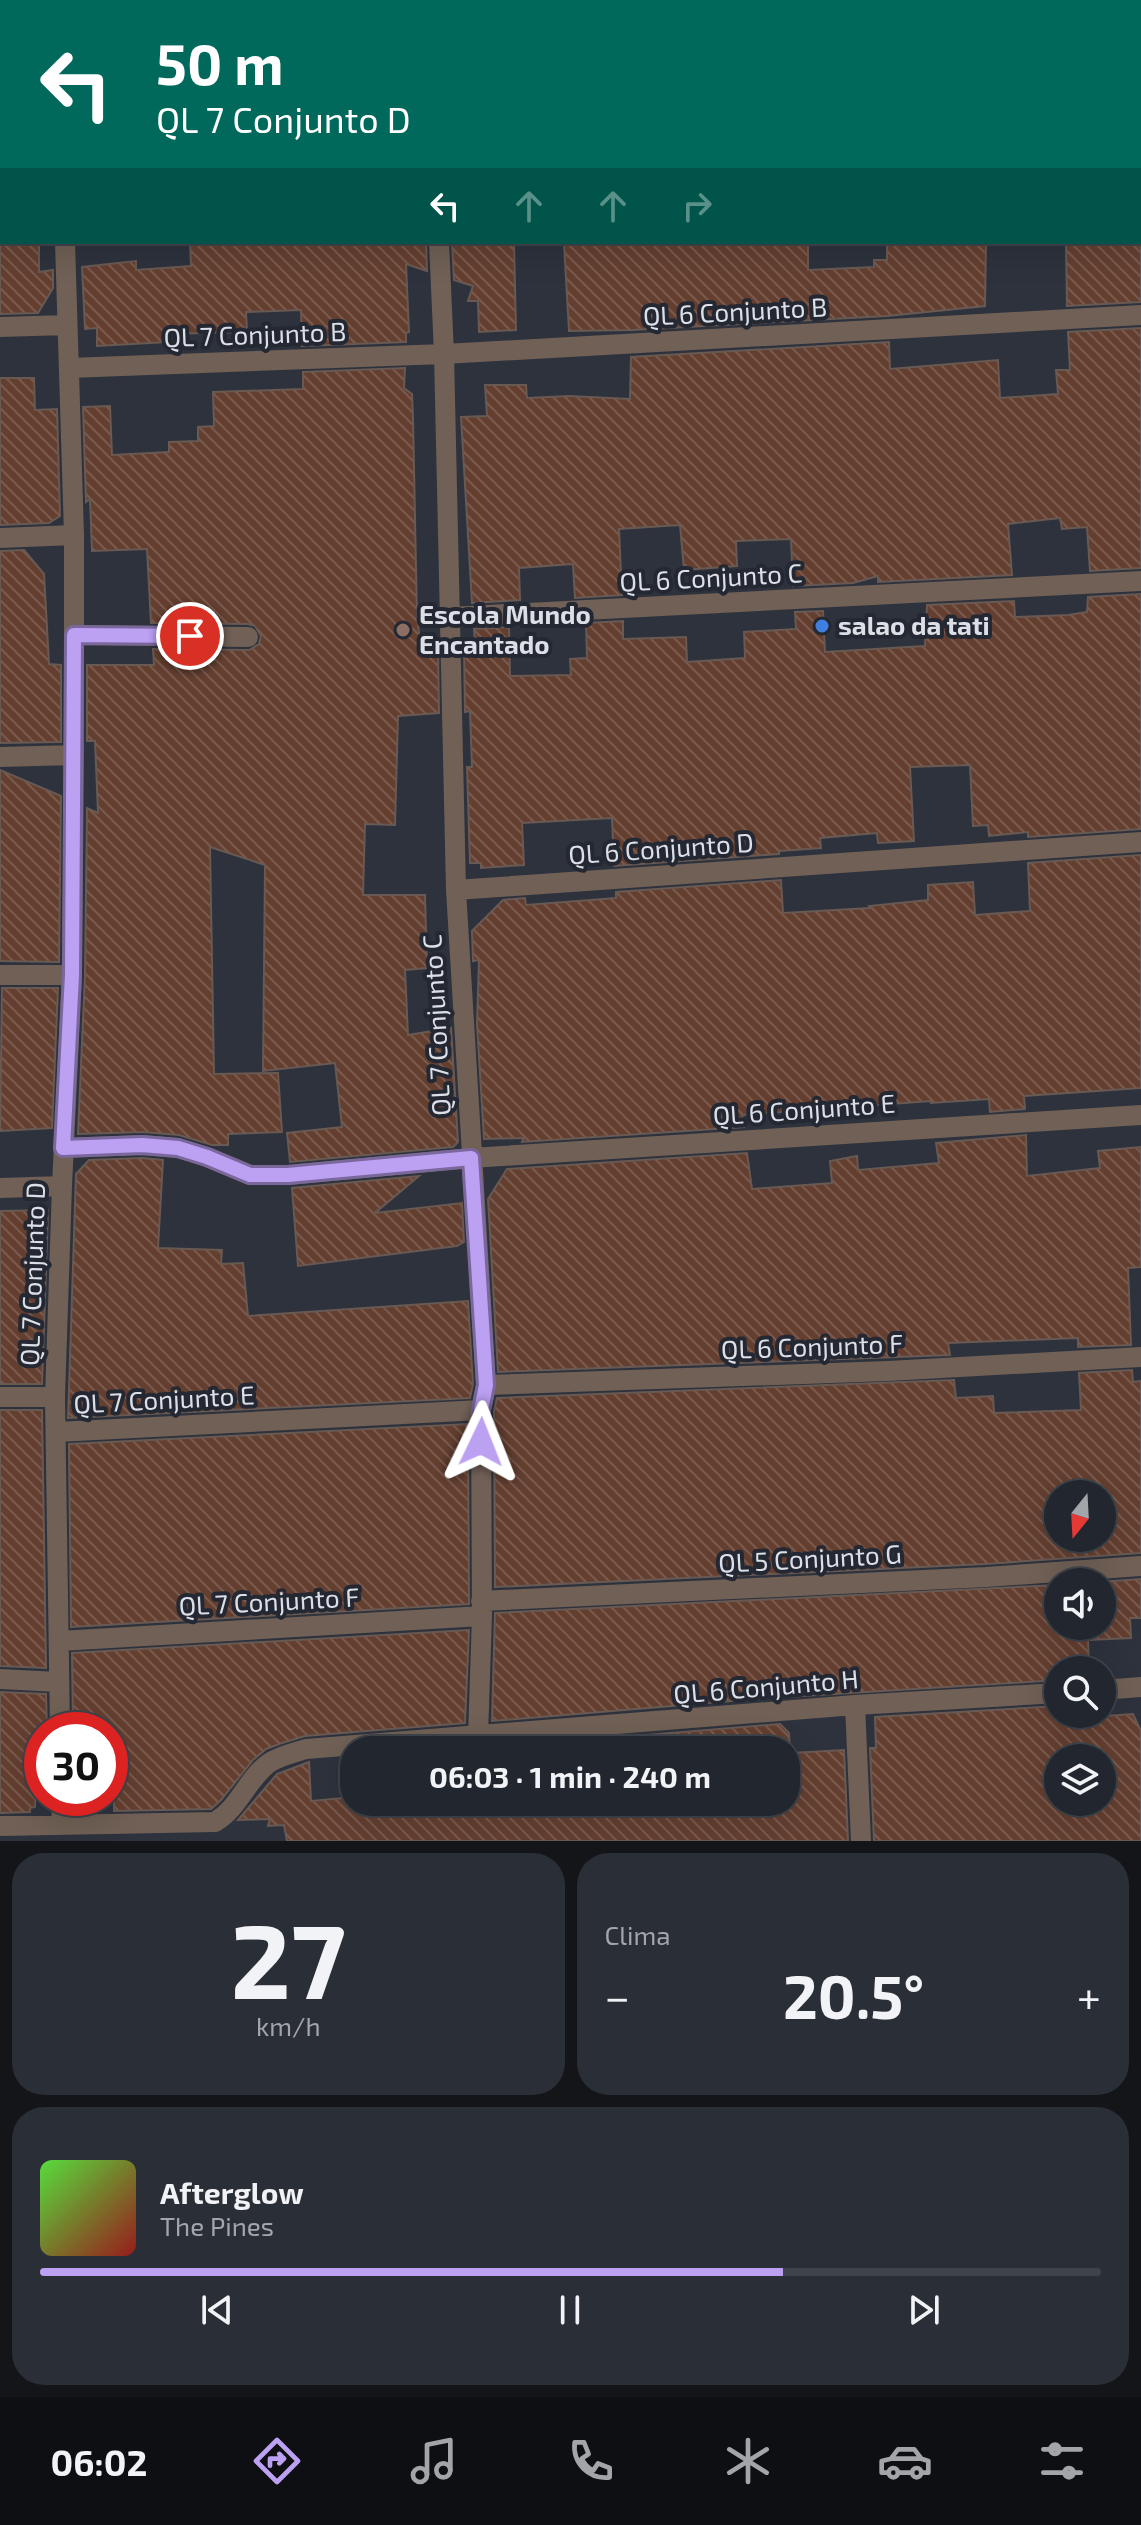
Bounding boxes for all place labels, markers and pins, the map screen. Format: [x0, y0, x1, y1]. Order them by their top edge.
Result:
place label: Escola Mundo Encantado [419, 598, 591, 659]
pin [156, 602, 224, 670]
place label: salao da tati [838, 609, 990, 640]
marker: salao da tati [813, 617, 831, 635]
marker: Escola Mundo Encantado [394, 621, 412, 639]

